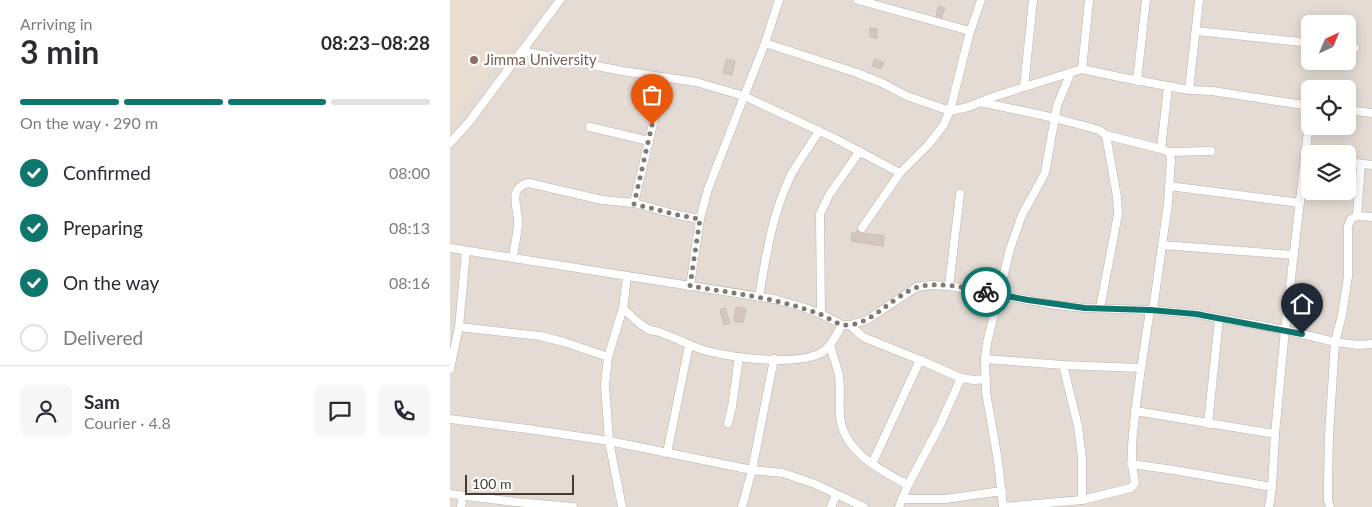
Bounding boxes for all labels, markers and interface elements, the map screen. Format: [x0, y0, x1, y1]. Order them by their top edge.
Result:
text: Arriving in [20, 14, 93, 33]
north arrow [1301, 15, 1356, 70]
map controls [1301, 15, 1356, 200]
text: 08:23–08:28 [321, 31, 430, 54]
text: 3 min [20, 32, 99, 71]
place label: Jimma University [484, 50, 597, 68]
marker: Jimma University [468, 54, 480, 66]
pin [631, 74, 673, 125]
button: locate [1301, 80, 1356, 135]
icon: bag [638, 81, 666, 109]
text: On the way · 290 m [20, 113, 158, 132]
button: layers [1301, 145, 1356, 200]
icon: check [20, 159, 48, 187]
text: Confirmed [63, 161, 151, 184]
text: 08:00 [389, 163, 430, 182]
icon: check [20, 214, 48, 242]
text: Preparing [63, 216, 143, 239]
text: 08:13 [389, 218, 430, 237]
courier [961, 267, 1011, 317]
icon: check [20, 269, 48, 297]
text: On the way [63, 271, 159, 294]
text: 08:16 [389, 273, 430, 292]
icon: bike [972, 278, 1000, 306]
pin [1281, 283, 1323, 334]
icon: home [1288, 290, 1316, 318]
text: Delivered [63, 326, 143, 349]
button: person [20, 385, 72, 437]
button: chat [314, 385, 366, 437]
button: phone [378, 385, 430, 437]
text: Sam [84, 390, 120, 413]
text: Courier · 4.8 [84, 413, 171, 432]
scale bar [465, 472, 574, 495]
text: 100 m [472, 475, 511, 492]

